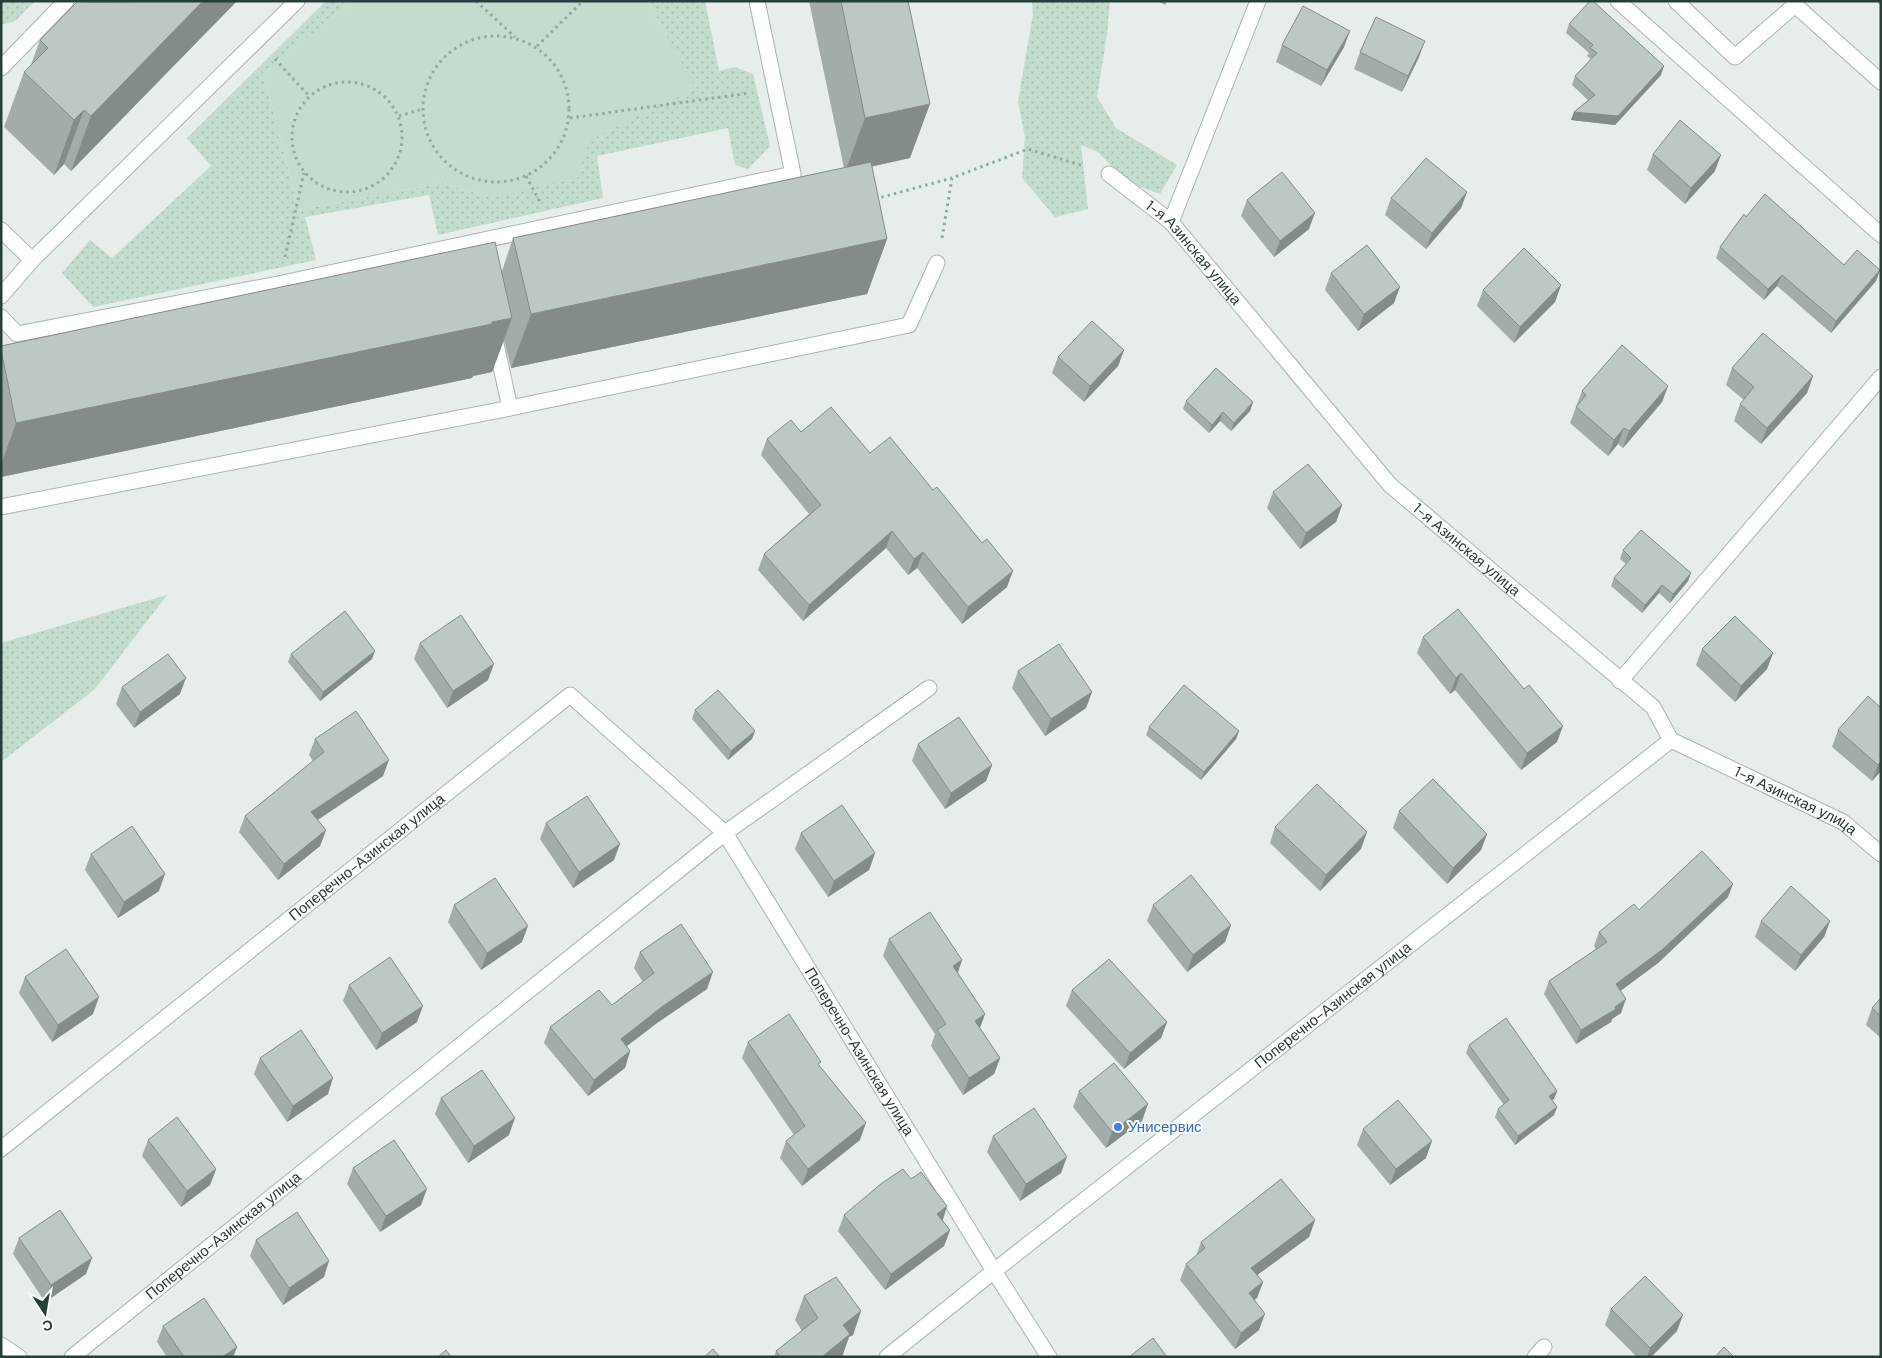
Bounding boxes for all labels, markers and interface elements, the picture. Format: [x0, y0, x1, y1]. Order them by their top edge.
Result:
street label: 1-я Азинская улица [1141, 196, 1246, 310]
street label: 1-я Азинская улица [1409, 499, 1525, 601]
street label: 1-я Азинская улица [1731, 762, 1862, 840]
street label: Поперечно-Азинская улица [285, 788, 449, 925]
street label: Поперечно-Азинская улица [1250, 937, 1416, 1073]
street label: Поперечно-Азинская улица [800, 964, 919, 1140]
place label: Унисервис [1128, 1117, 1202, 1137]
marker: Унисервис [1112, 1121, 1124, 1133]
street label: Поперечно-Азинская улица [141, 1167, 306, 1304]
north arrow [20, 1288, 70, 1338]
text: С [41, 1316, 55, 1336]

